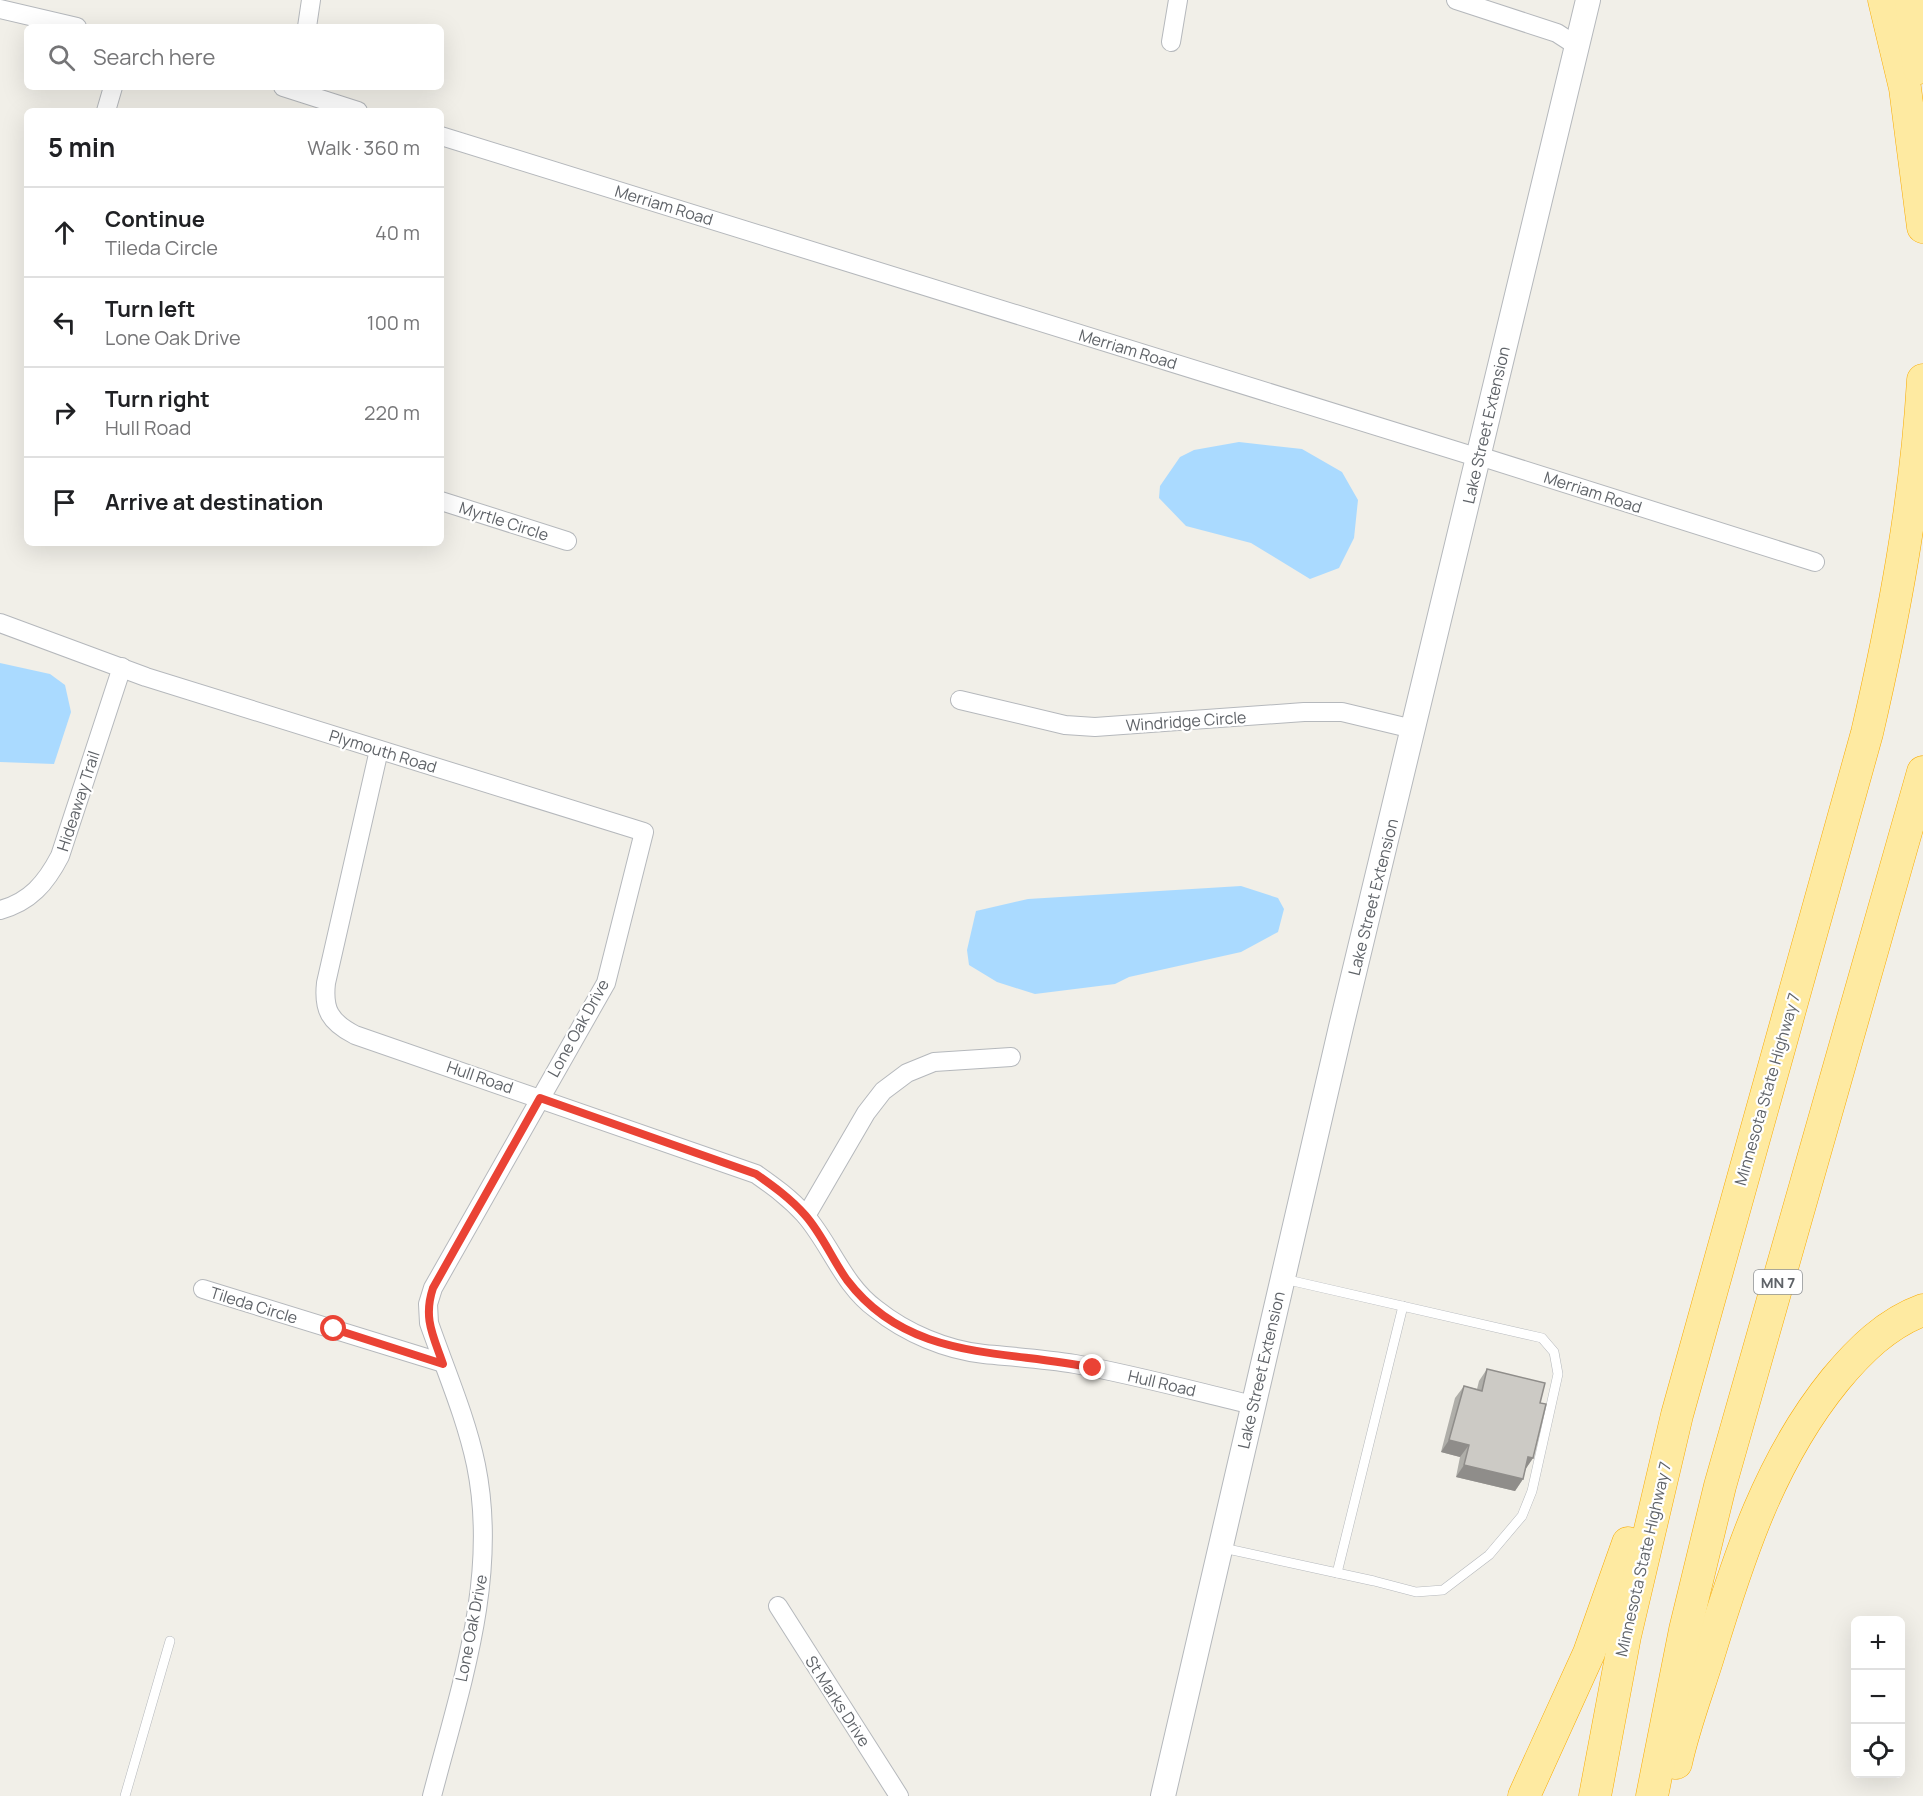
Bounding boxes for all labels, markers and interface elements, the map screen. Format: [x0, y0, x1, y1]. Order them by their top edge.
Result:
search box [24, 24, 444, 90]
icon: search [45, 41, 78, 74]
text: Search here [93, 42, 215, 72]
text: 5 min [48, 129, 115, 165]
text: Walk · 360 m [307, 134, 420, 161]
street label: Merriam Road [612, 180, 716, 230]
text: Continue [105, 204, 205, 234]
icon: ahead [48, 216, 81, 249]
text: 40 m [375, 219, 420, 246]
text: Tileda Circle [105, 234, 218, 261]
text: Turn left [105, 294, 195, 324]
icon: left [48, 306, 81, 339]
text: 100 m [367, 309, 420, 336]
text: Lone Oak Drive [105, 324, 241, 351]
street label: Merriam Road [1076, 324, 1180, 374]
street label: Lake Street Extension [1457, 344, 1515, 506]
text: Turn right [105, 384, 210, 414]
icon: right [48, 396, 81, 429]
text: 220 m [364, 399, 420, 426]
text: Hull Road [105, 414, 191, 441]
street label: Merriam Road [1541, 466, 1645, 518]
icon: arrive [48, 486, 81, 519]
text: Arrive at destination [105, 487, 323, 517]
street label: Myrtle Circle [456, 496, 552, 546]
street label: Windridge Circle [1125, 706, 1247, 736]
street label: Plymouth Road [327, 724, 439, 778]
street label: Hideaway Trail [51, 748, 105, 854]
street label: Lake Street Extension [1343, 816, 1403, 978]
street label: Lone Oak Drive [542, 975, 614, 1081]
street label: Minnesota State Highway 7 [1729, 990, 1805, 1188]
street label: Hull Road [444, 1055, 516, 1099]
road number: MN 7 [1754, 1270, 1802, 1294]
street label: Tileda Circle [208, 1281, 300, 1329]
street label: Lake Street Extension [1232, 1289, 1290, 1451]
route start [320, 1315, 346, 1341]
route end [1079, 1354, 1105, 1380]
street label: Hull Road [1126, 1365, 1198, 1401]
street label: Minnesota State Highway 7 [1610, 1459, 1676, 1659]
street label: Lone Oak Drive [450, 1573, 492, 1683]
map controls [1851, 1616, 1905, 1778]
button: + [1851, 1616, 1905, 1670]
street label: St Marks Drive [800, 1651, 876, 1751]
button: − [1851, 1670, 1905, 1724]
button: locate [1851, 1724, 1905, 1778]

